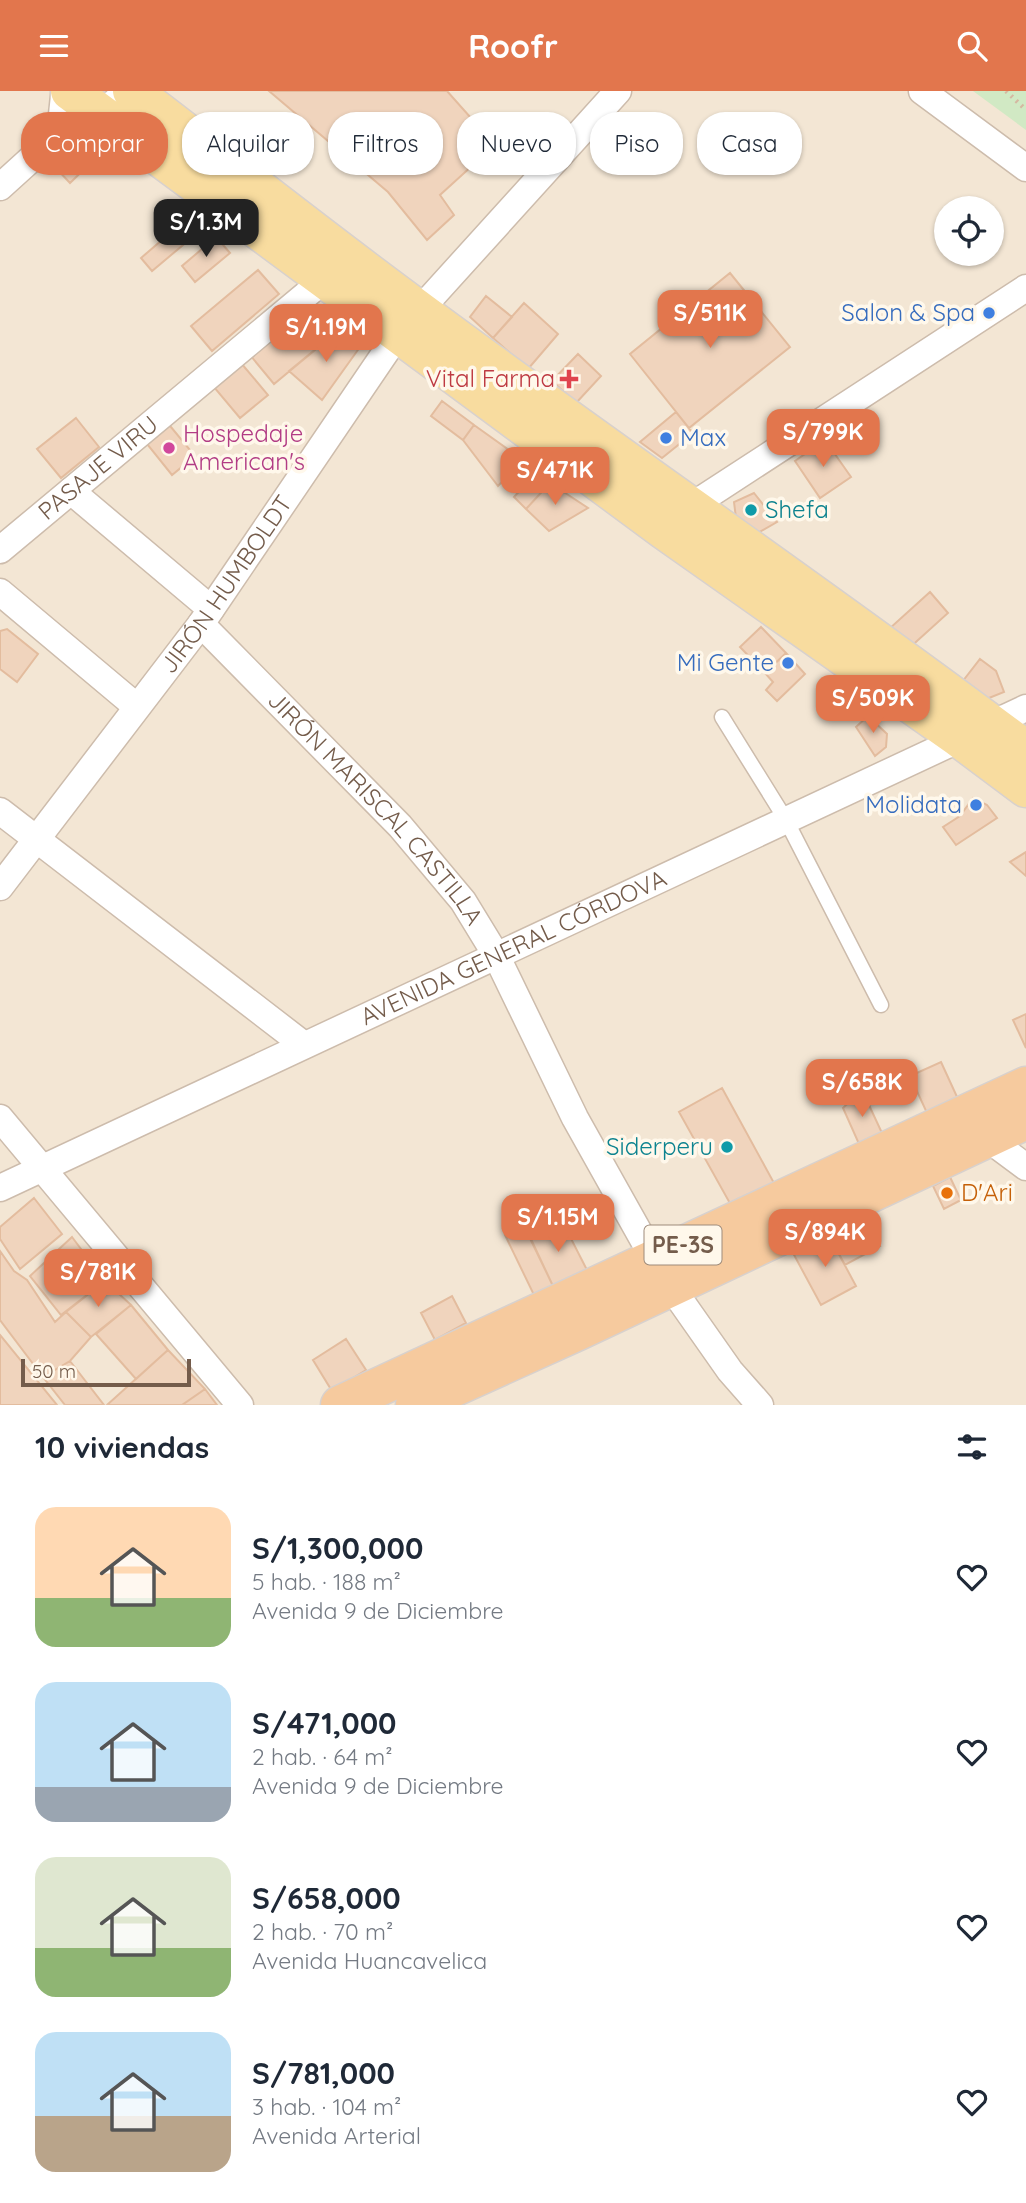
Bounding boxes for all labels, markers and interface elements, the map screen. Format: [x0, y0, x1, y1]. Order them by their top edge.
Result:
text: Roofr [468, 26, 558, 66]
icon: menu [35, 27, 73, 65]
icon: search [953, 27, 991, 65]
chip: Comprar [21, 112, 168, 175]
chip: Alquilar [182, 112, 314, 175]
chip: Filtros [328, 112, 443, 175]
chip: Nuevo [457, 112, 576, 175]
chip: Piso [590, 112, 683, 175]
chip: Casa [697, 112, 802, 175]
map controls [934, 196, 1004, 266]
button: locate [934, 196, 1004, 266]
pin: S/1.3M [149, 199, 263, 259]
text: S/1.3M [170, 207, 242, 236]
pin: S/511K [653, 291, 767, 350]
place label: Salon & Spa [841, 297, 975, 327]
text: S/511K [673, 298, 747, 327]
pin: S/1.19M [261, 305, 391, 364]
marker: Salon & Spa [981, 305, 997, 321]
text: S/1.19M [285, 312, 367, 341]
place label: Vital Farma [426, 363, 555, 393]
marker: Vital Farma [561, 371, 577, 387]
street label: PASAJE VIRU [32, 409, 164, 526]
pin: S/799K [766, 409, 880, 469]
text: S/799K [783, 417, 863, 446]
place label: Hospedaje American's [183, 418, 305, 476]
place label: Max [680, 422, 726, 452]
marker: Max [658, 430, 674, 446]
marker: Hospedaje American's [161, 440, 177, 456]
pin: S/471K [498, 447, 612, 507]
text: S/471K [516, 455, 594, 484]
street label: JIRÓN HUMBOLDT [153, 489, 298, 679]
place label: Shefa [765, 494, 829, 524]
marker: Shefa [743, 502, 759, 518]
place label: Mi Gente [677, 647, 774, 677]
marker: Mi Gente [780, 655, 796, 671]
pin: S/509K [816, 675, 930, 735]
text: S/509K [832, 683, 914, 712]
street label: JIRÓN MARISCAL CASTILLA [262, 685, 490, 930]
place label: Molidata [865, 789, 962, 819]
marker: Molidata [968, 797, 984, 813]
street label: AVENIDA GENERAL CÓRDOVA [355, 862, 671, 1031]
pin: S/658K [805, 1059, 919, 1119]
text: S/658K [822, 1067, 902, 1096]
place label: Siderperu [606, 1131, 713, 1161]
marker: Siderperu [719, 1139, 735, 1155]
place label: D'Ari [961, 1177, 1013, 1207]
marker: D'Ari [939, 1185, 955, 1201]
pin: S/1.15M [493, 1195, 623, 1254]
text: S/1.15M [517, 1202, 599, 1231]
pin: S/894K [768, 1209, 882, 1269]
text: S/894K [784, 1217, 866, 1246]
road number: PE-3S [644, 1225, 722, 1265]
pin: S/781K [41, 1249, 155, 1309]
text: S/781K [60, 1257, 136, 1286]
scale bar [21, 1356, 191, 1388]
text: 50 m [32, 1359, 76, 1383]
text: 10 viviendas [35, 1428, 209, 1466]
icon: filters [953, 1428, 991, 1466]
text: S/1,300,000 [252, 1529, 423, 1567]
icon: home [91, 1535, 175, 1619]
icon: heart [953, 1558, 991, 1596]
text: 5 hab. · 188 m² [252, 1567, 401, 1596]
text: Avenida 9 de Diciembre [252, 1596, 504, 1625]
text: S/471,000 [252, 1704, 397, 1742]
icon: home [91, 1710, 175, 1794]
icon: heart [953, 1733, 991, 1771]
text: 2 hab. · 64 m² [252, 1742, 393, 1771]
text: Avenida 9 de Diciembre [252, 1771, 504, 1800]
text: S/658,000 [252, 1879, 401, 1917]
icon: home [91, 1885, 175, 1969]
icon: heart [953, 1908, 991, 1946]
text: 2 hab. · 70 m² [252, 1917, 393, 1946]
text: Avenida Huancavelica [252, 1946, 487, 1975]
text: S/781,000 [252, 2054, 395, 2092]
icon: home [91, 2060, 175, 2144]
icon: heart [953, 2083, 991, 2121]
text: 3 hab. · 104 m² [252, 2092, 401, 2121]
text: Avenida Arterial [252, 2121, 421, 2150]

